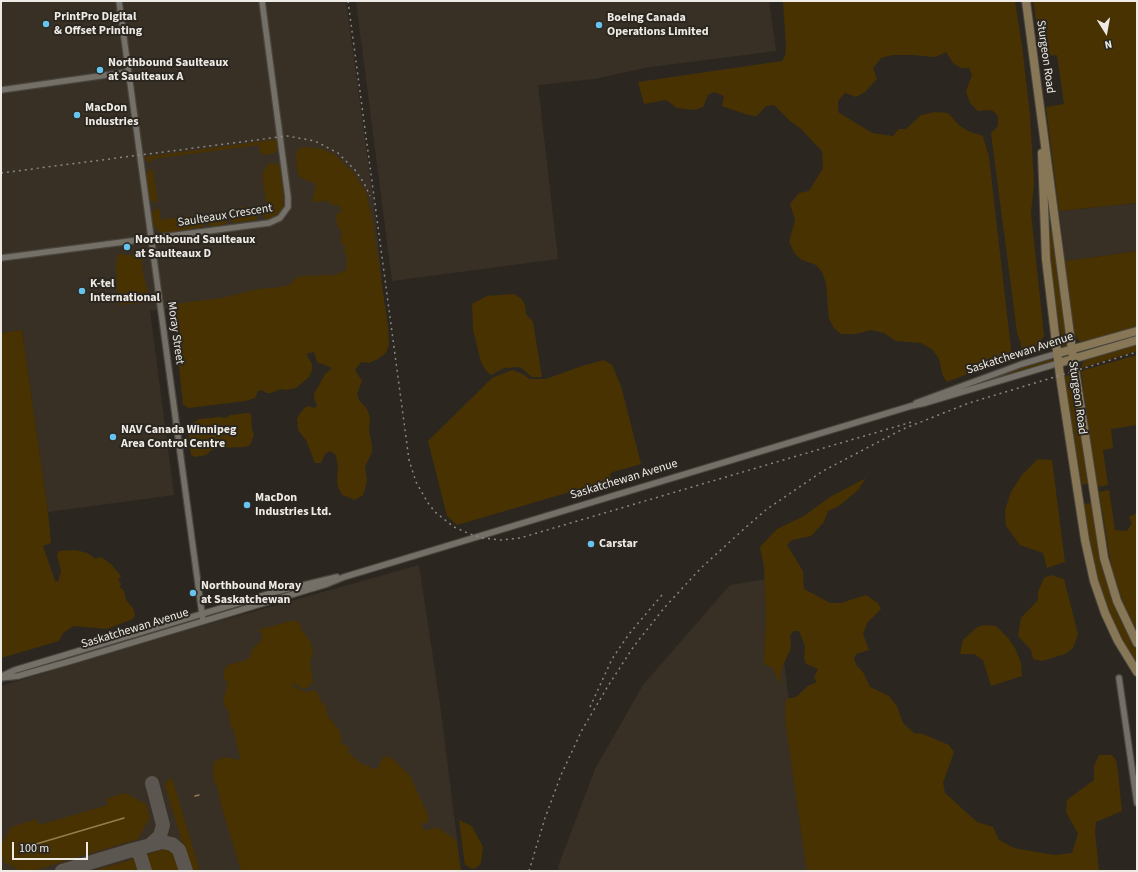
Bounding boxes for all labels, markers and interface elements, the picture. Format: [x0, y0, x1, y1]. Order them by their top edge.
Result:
place label: PrintPro Digital & Offset Printing [54, 10, 142, 38]
place label: Boeing Canada Operations Limited [607, 11, 709, 39]
north arrow [1086, 12, 1126, 52]
marker: PrintPro Digital & Offset Printing [41, 19, 51, 29]
street label: Sturgeon Road [1033, 19, 1057, 95]
marker: Boeing Canada Operations Limited [594, 20, 604, 30]
text: N [1103, 36, 1113, 52]
place label: Northbound Saulteaux at Saulteaux A [108, 56, 228, 84]
marker: Northbound Saulteaux at Saulteaux A [95, 65, 105, 75]
place label: MacDon Industries [85, 101, 138, 129]
marker: MacDon Industries [72, 110, 82, 120]
street label: Saulteaux Crescent [177, 201, 273, 231]
place label: Northbound Saulteaux at Saulteaux D [135, 233, 255, 261]
marker: Northbound Saulteaux at Saulteaux D [122, 242, 132, 252]
place label: K-tel International [90, 277, 160, 305]
marker: K-tel International [77, 286, 87, 296]
street label: Moray Street [163, 301, 187, 365]
street label: Saskatchewan Avenue [965, 330, 1075, 378]
street label: Sturgeon Road [1065, 360, 1089, 436]
place label: NAV Canada Winnipeg Area Control Centre [121, 423, 236, 451]
marker: NAV Canada Winnipeg Area Control Centre [108, 432, 118, 442]
street label: Saskatchewan Avenue [569, 457, 679, 503]
place label: MacDon Industries Ltd. [255, 491, 332, 519]
marker: MacDon Industries Ltd. [242, 500, 252, 510]
place label: Carstar [599, 537, 638, 551]
marker: Carstar [586, 539, 596, 549]
place label: Northbound Moray at Saskatchewan [201, 579, 301, 607]
marker: Northbound Moray at Saskatchewan [188, 588, 198, 598]
street label: Saskatchewan Avenue [80, 606, 190, 652]
scale bar [14, 834, 90, 860]
text: 100 m [19, 840, 49, 857]

